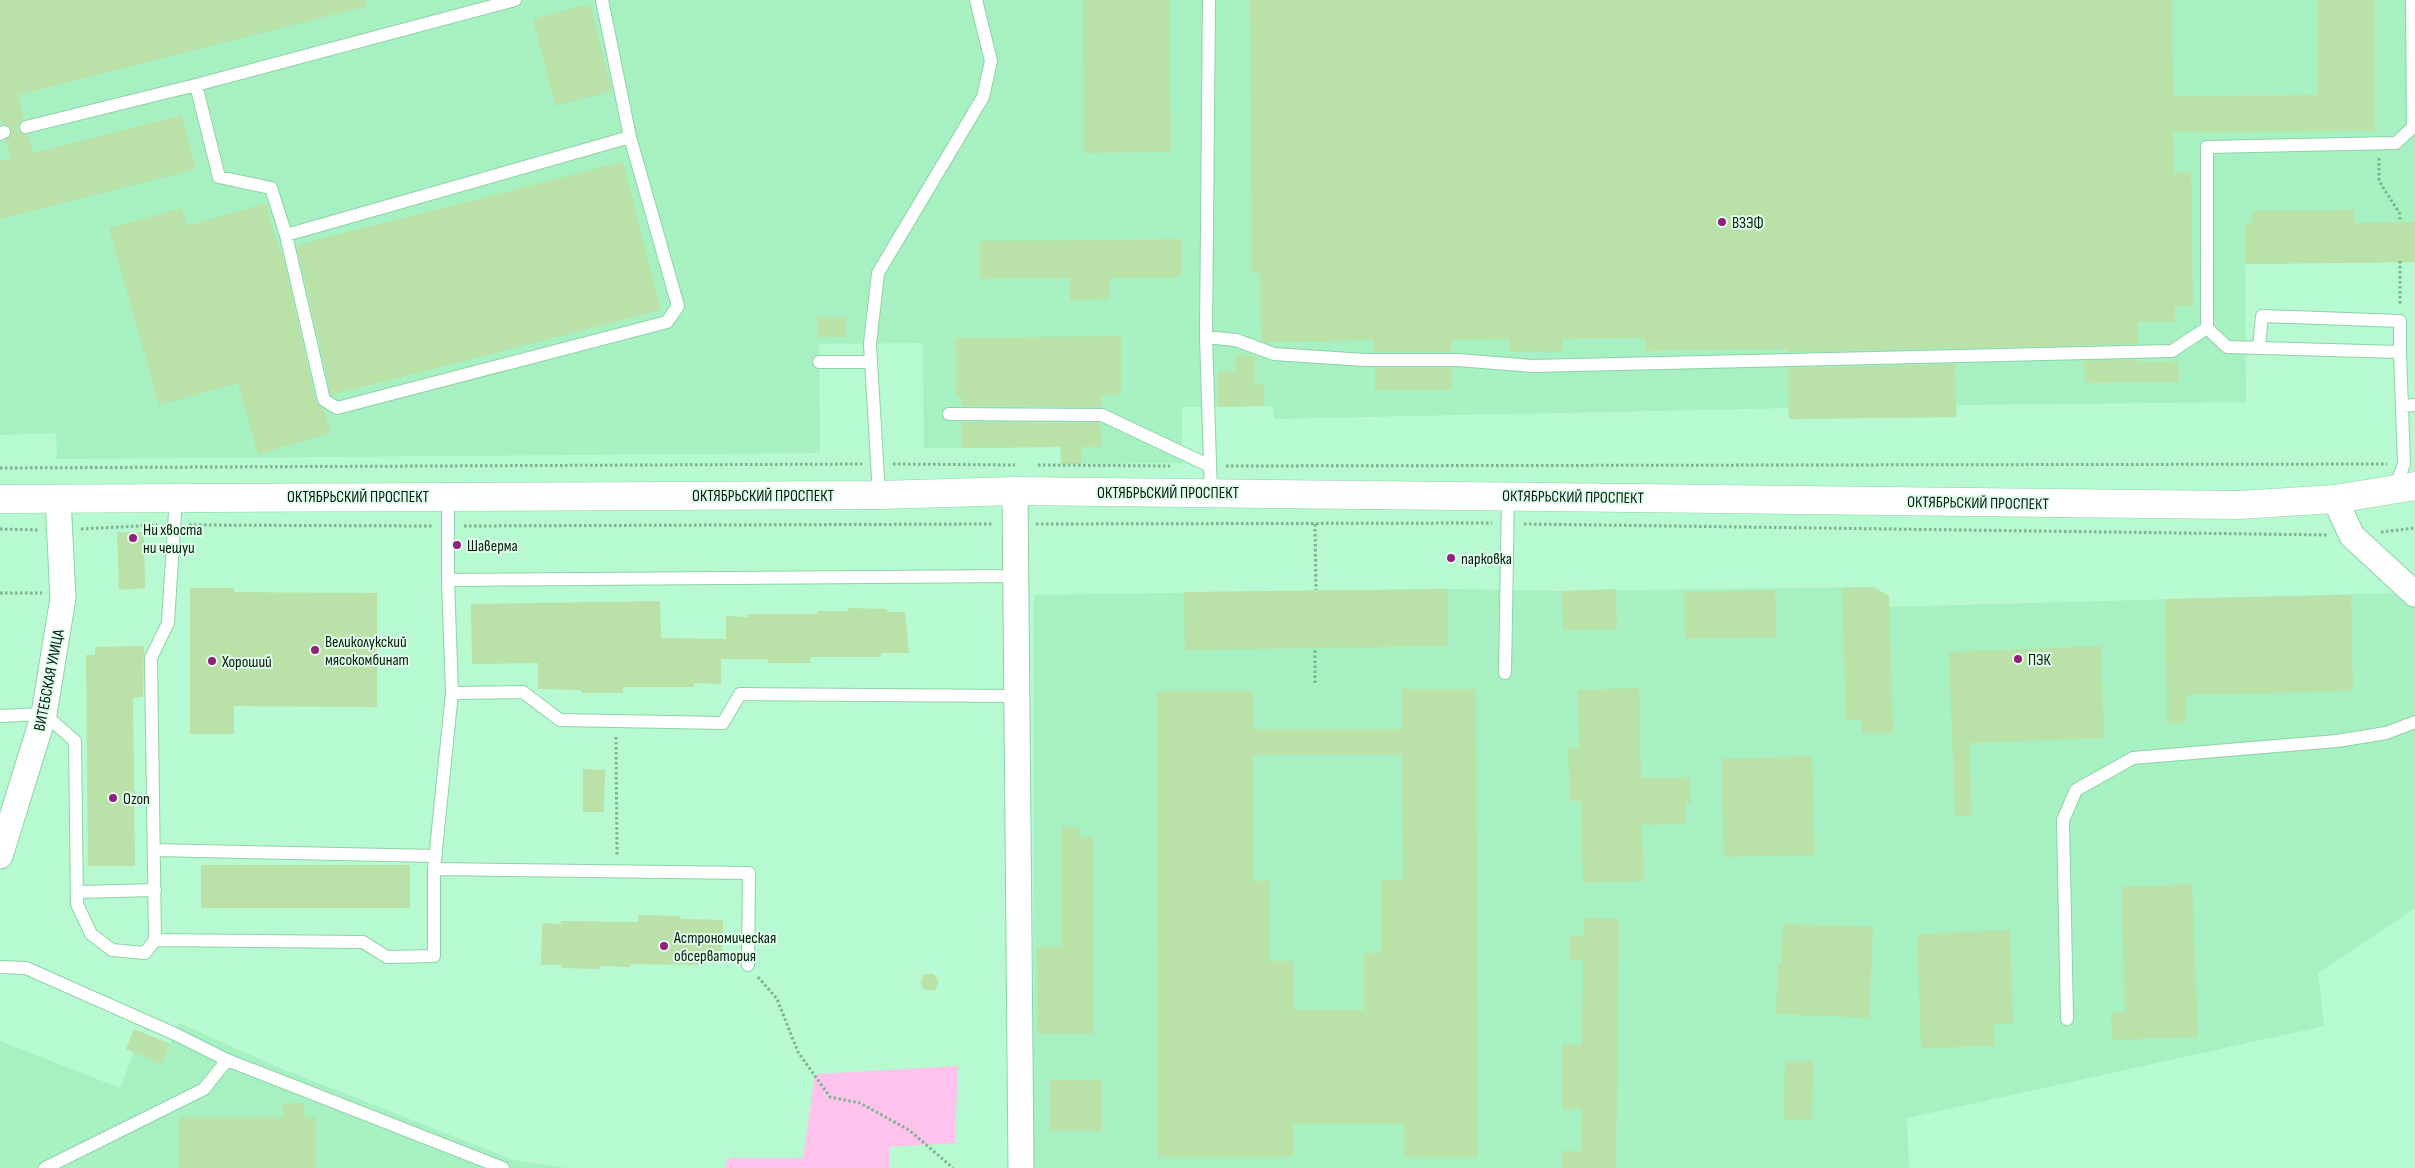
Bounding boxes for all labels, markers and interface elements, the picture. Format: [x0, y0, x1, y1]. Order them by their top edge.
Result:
place label: ВЗЭФ [1732, 214, 1764, 233]
marker: ВЗЭФ [1716, 216, 1728, 228]
street label: ОКТЯБРЬСКИЙ ПРОСПЕКТ [1097, 484, 1239, 503]
street label: ОКТЯБРЬСКИЙ ПРОСПЕКТ [692, 487, 834, 506]
street label: ОКТЯБРЬСКИЙ ПРОСПЕКТ [1502, 487, 1645, 508]
street label: ОКТЯБРЬСКИЙ ПРОСПЕКТ [287, 488, 429, 507]
street label: ОКТЯБРЬСКИЙ ПРОСПЕКТ [1907, 493, 2050, 514]
place label: Ни хвоста ни чешуи [143, 521, 202, 558]
marker: Ни хвоста ни чешуи [127, 532, 139, 544]
place label: Шаверма [467, 537, 518, 556]
marker: Шаверма [451, 539, 463, 551]
place label: парковка [1461, 550, 1512, 569]
marker: парковка [1445, 552, 1457, 564]
street label: ВИТЕБСКАЯ УЛИЦА [30, 628, 69, 733]
place label: Великолукский мясокомбинат [325, 633, 409, 670]
marker: Великолукский мясокомбинат [309, 644, 321, 656]
place label: ПЭК [2028, 651, 2052, 670]
place label: Хороший [221, 653, 272, 672]
marker: ПЭК [2012, 653, 2024, 665]
marker: Хороший [206, 655, 218, 667]
place label: Ozon [123, 790, 150, 809]
marker: Ozon [107, 792, 119, 804]
place label: Aстрономическая обсерватория [673, 929, 776, 966]
marker: Aстрономическая обсерватория [658, 940, 670, 952]

